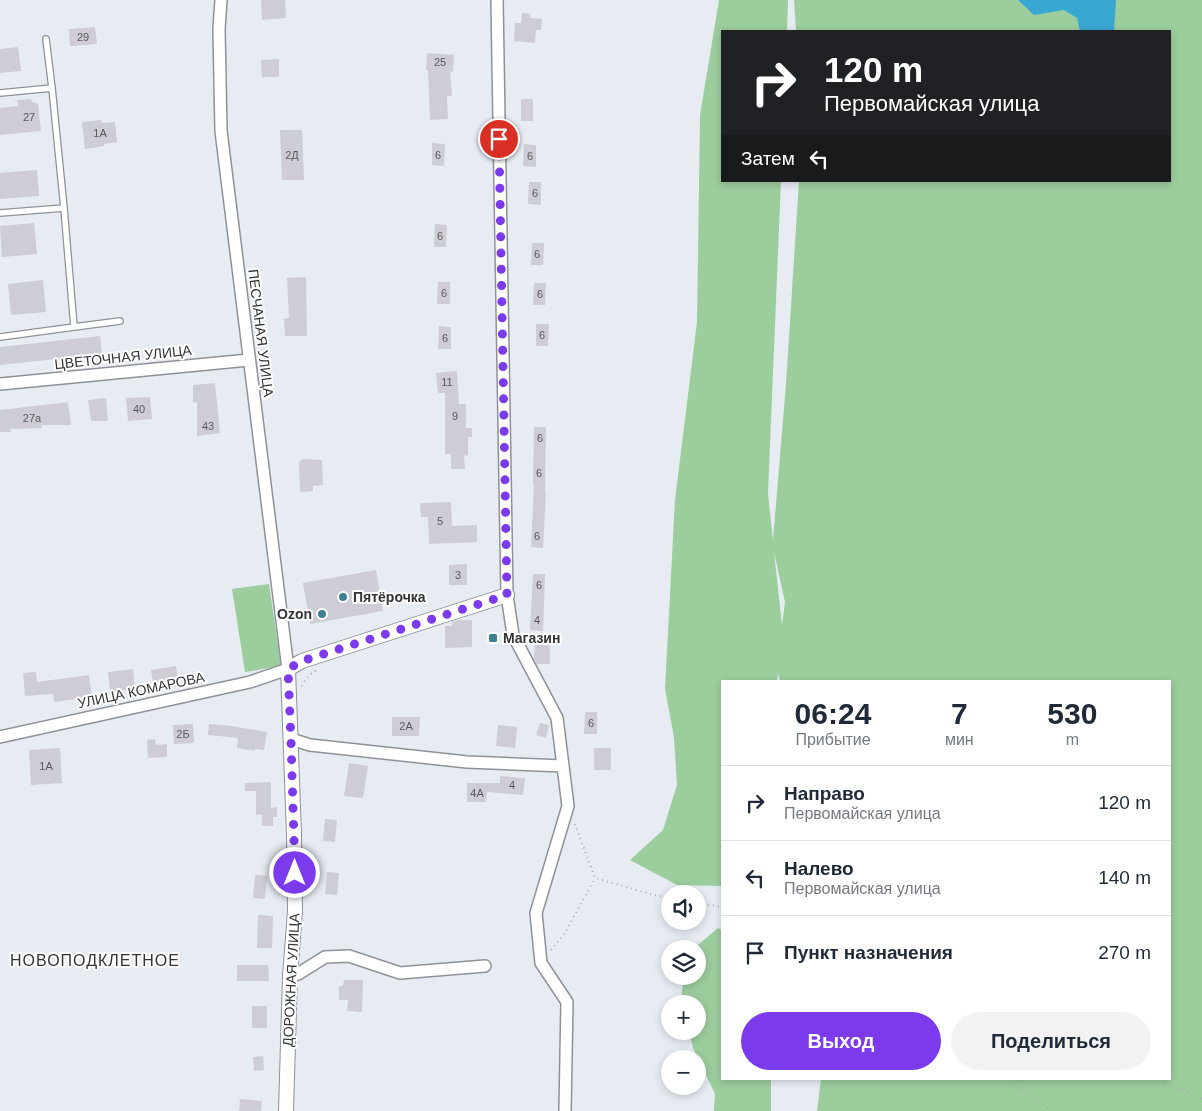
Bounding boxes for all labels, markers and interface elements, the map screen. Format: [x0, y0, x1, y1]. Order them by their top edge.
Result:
house number: 29 [77, 31, 89, 43]
icon: right [741, 50, 806, 115]
text: 120 m [824, 50, 923, 89]
house number: 25 [434, 56, 446, 68]
text: Первомайская улица [824, 91, 1039, 116]
house number: 27 [23, 111, 35, 123]
pin [478, 118, 520, 160]
icon: arrive [485, 125, 513, 153]
house number: 1А [93, 127, 107, 139]
icon: left [805, 145, 833, 173]
text: Затем [741, 148, 795, 169]
house number: 2Д [285, 149, 299, 161]
house number: 6 [435, 149, 441, 161]
house number: 6 [527, 150, 533, 162]
house number: 6 [532, 187, 538, 199]
house number: 6 [437, 230, 443, 242]
house number: 6 [534, 248, 540, 260]
street label: ПЕСЧАНАЯ УЛИЦА [245, 268, 277, 398]
house number: 6 [441, 287, 447, 299]
house number: 6 [537, 288, 543, 300]
house number: 6 [539, 329, 545, 341]
house number: 6 [442, 332, 448, 344]
street label: ЦВЕТОЧНАЯ УЛИЦА [54, 342, 193, 372]
house number: 11 [441, 376, 453, 388]
house number: 40 [133, 403, 145, 415]
house number: 9 [452, 410, 458, 422]
house number: 27а [23, 412, 42, 424]
house number: 43 [202, 420, 214, 432]
house number: 6 [537, 432, 543, 444]
house number: 6 [536, 467, 542, 479]
house number: 5 [437, 515, 443, 527]
house number: 6 [534, 530, 540, 542]
house number: 3 [455, 569, 461, 581]
house number: 6 [536, 579, 542, 591]
place label: Пятёрочка [353, 589, 426, 605]
marker: Пятёрочка [337, 591, 349, 603]
place label: Ozon [277, 606, 312, 622]
marker: Ozon [316, 608, 328, 620]
house number: 4 [534, 614, 540, 626]
place label: Магазин [503, 630, 560, 646]
marker: Магазин [487, 632, 499, 644]
street label: УЛИЦА КОМАРОВА [76, 669, 207, 711]
text: 06:24 [795, 697, 871, 730]
text: 7 [951, 697, 968, 730]
text: 530 [1047, 697, 1097, 730]
house number: 6 [588, 717, 594, 729]
house number: 2А [399, 720, 413, 732]
house number: 2Б [176, 728, 190, 740]
text: Прибытие [795, 731, 871, 748]
text: мин [945, 731, 974, 748]
text: m [1066, 731, 1079, 748]
house number: 1А [39, 760, 53, 772]
house number: 4 [509, 779, 515, 791]
text: Направо [784, 783, 865, 804]
house number: 4А [470, 787, 484, 799]
icon: right [741, 789, 769, 817]
text: 120 m [1098, 792, 1151, 813]
text: Первомайская улица [784, 805, 941, 822]
position arrow [268, 846, 320, 898]
text: Налево [784, 858, 854, 879]
icon: left [741, 864, 769, 892]
text: 140 m [1098, 867, 1151, 888]
text: Первомайская улица [784, 880, 941, 897]
map controls [661, 885, 706, 1095]
button: sound [661, 885, 706, 930]
street label: ДОРОЖНАЯ УЛИЦА [280, 912, 303, 1047]
icon: arrive [741, 939, 769, 967]
button: layers [661, 940, 706, 985]
text: Пункт назначения [784, 942, 953, 963]
text: 270 m [1098, 942, 1151, 963]
district label: НОВОПОДКЛЕТНОЕ [10, 952, 180, 969]
button: + [661, 995, 706, 1040]
button: Выход [741, 1012, 941, 1070]
button: Поделиться [951, 1012, 1151, 1070]
button: − [661, 1050, 706, 1095]

